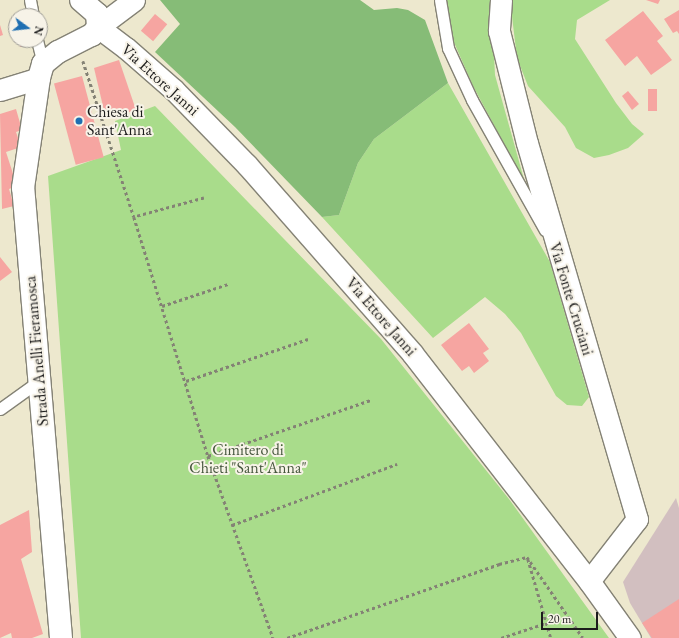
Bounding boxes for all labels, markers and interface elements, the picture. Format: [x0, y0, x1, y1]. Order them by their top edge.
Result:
north arrow [8, 8, 48, 48]
text: N [31, 25, 47, 37]
street label: Via Ettore Janni [117, 40, 203, 120]
place label: Chiesa di Sant'Anna [87, 102, 152, 140]
marker: Chiesa di Sant'Anna [74, 116, 84, 126]
street label: Via Fonte Cruciani [545, 240, 597, 358]
street label: Via Ettore Janni [342, 274, 420, 360]
street label: Strada Anelli Fieramosca [21, 275, 53, 427]
park label: Cimitero di Chieti "Sant'Anna" [189, 440, 307, 478]
scale bar [543, 604, 600, 630]
text: 20 m [548, 611, 571, 627]

